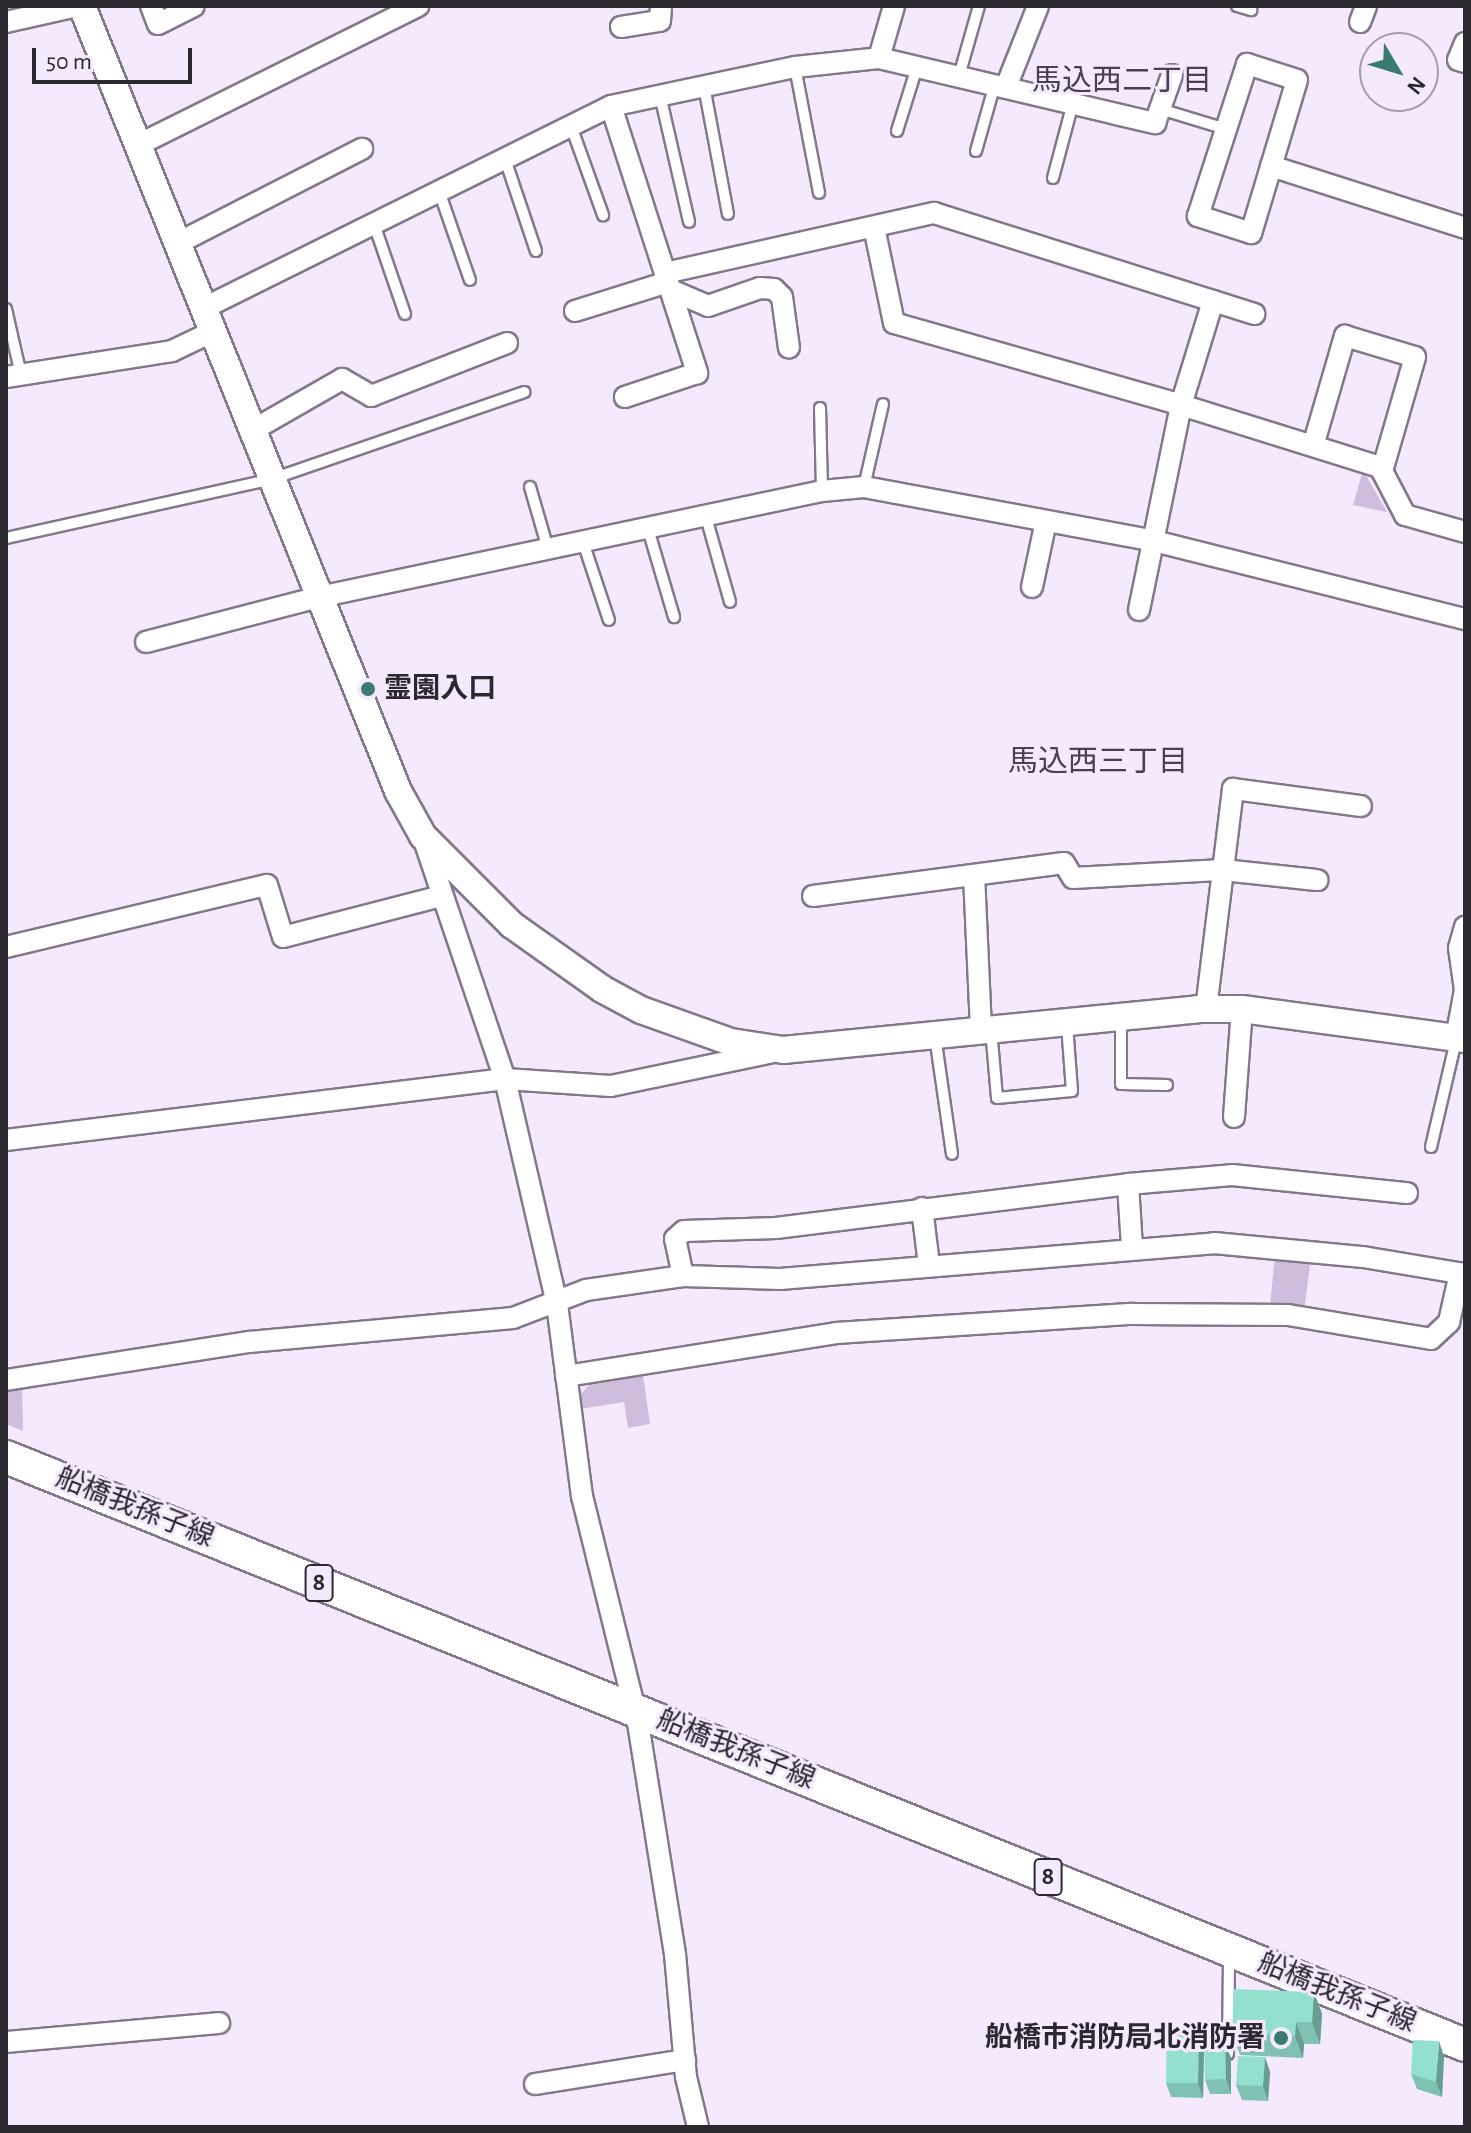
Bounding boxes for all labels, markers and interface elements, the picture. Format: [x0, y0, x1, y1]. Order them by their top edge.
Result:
scale bar [36, 32, 196, 82]
north arrow [1359, 32, 1439, 112]
text: 50 m [46, 50, 92, 74]
district label: 馬込西二丁目 [1032, 63, 1212, 99]
text: N [1403, 73, 1430, 98]
place label: 霊園入口 [384, 672, 496, 706]
marker: 霊園入口 [359, 680, 377, 698]
district label: 馬込西三丁目 [1008, 744, 1188, 780]
street label: 船橋我孫子線 [51, 1461, 219, 1555]
road number: 8 [303, 1561, 335, 1605]
street label: 船橋我孫子線 [652, 1703, 820, 1797]
road number: 8 [1032, 1855, 1064, 1899]
street label: 船橋我孫子線 [1253, 1946, 1421, 2040]
place label: 船橋市消防局北消防署 [985, 2021, 1265, 2055]
marker: 船橋市消防局北消防署 [1272, 2029, 1290, 2047]

